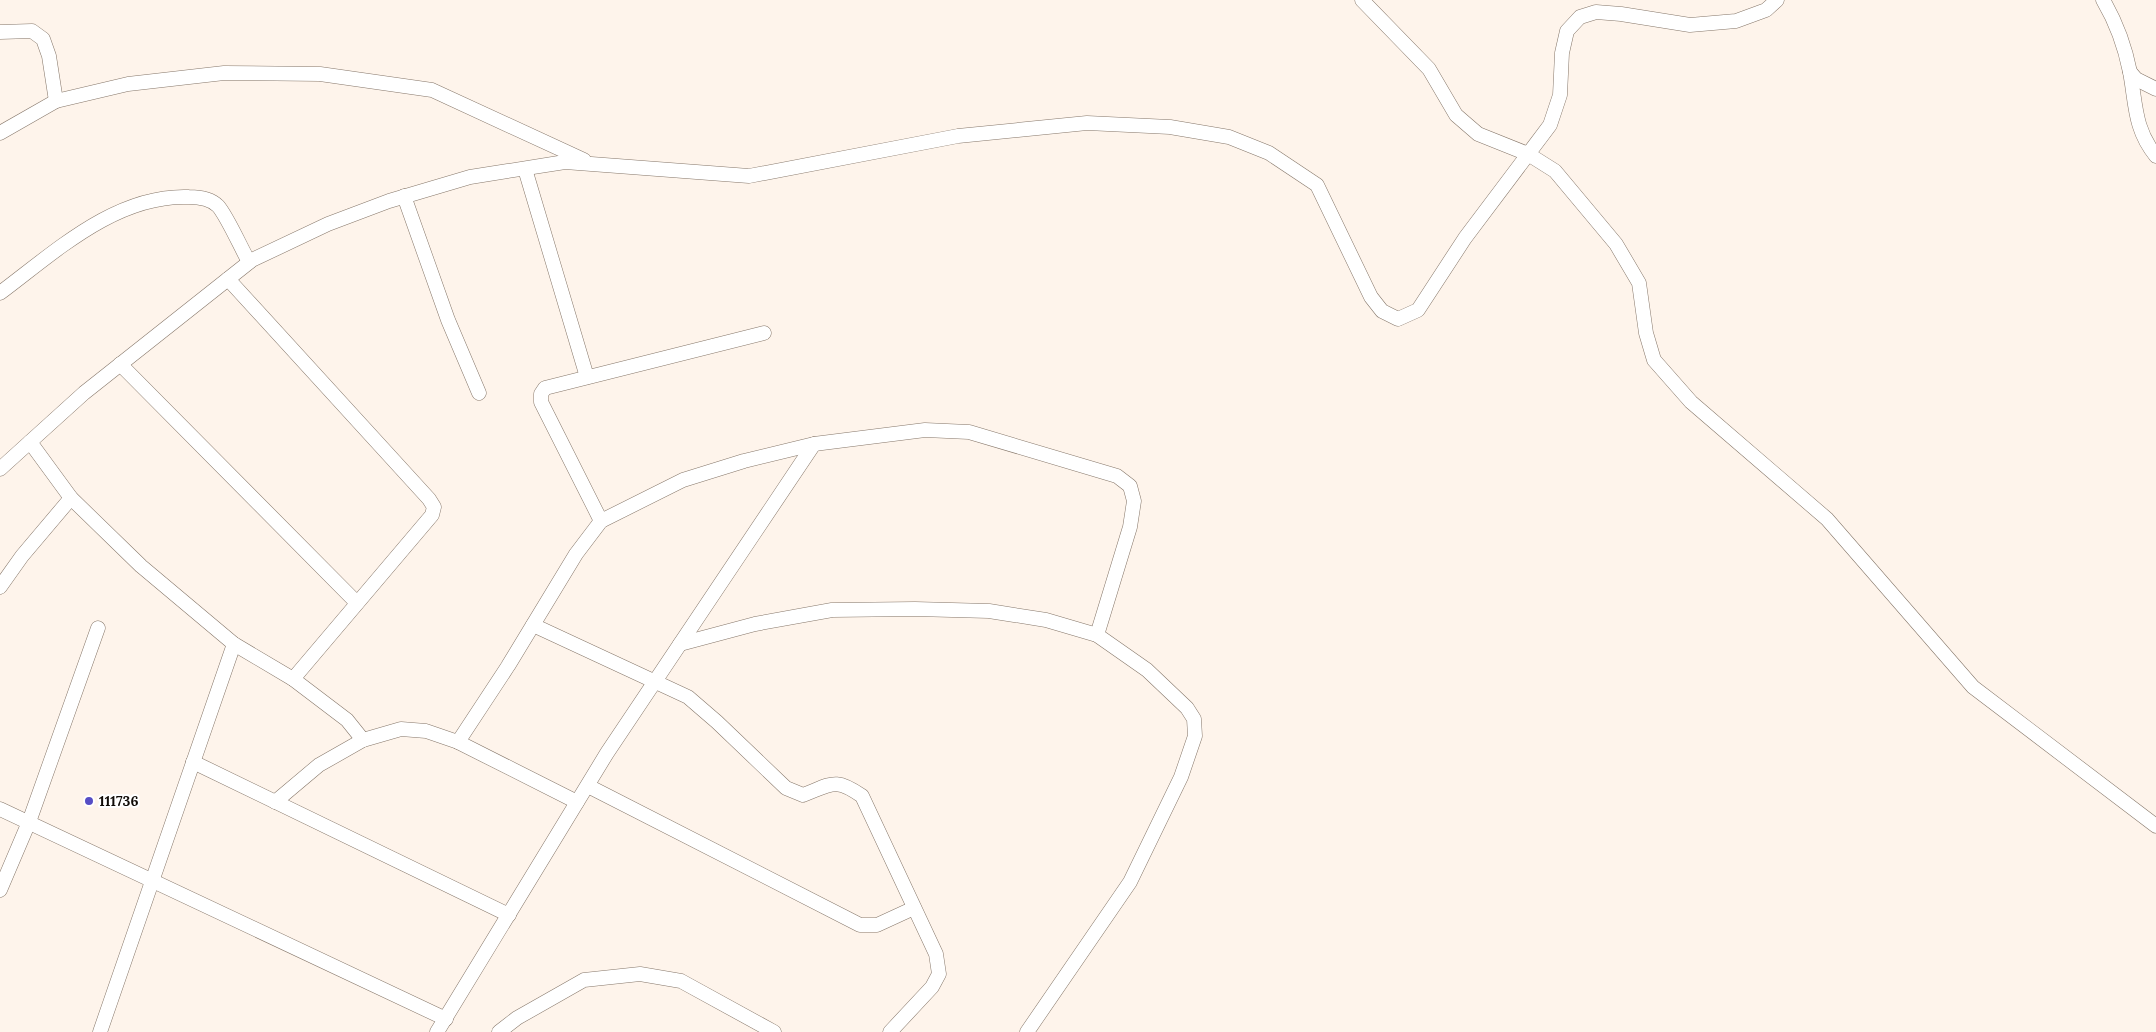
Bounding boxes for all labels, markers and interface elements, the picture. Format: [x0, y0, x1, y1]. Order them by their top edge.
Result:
place label: 111736 [99, 792, 139, 810]
marker: 111736 [83, 795, 95, 807]

